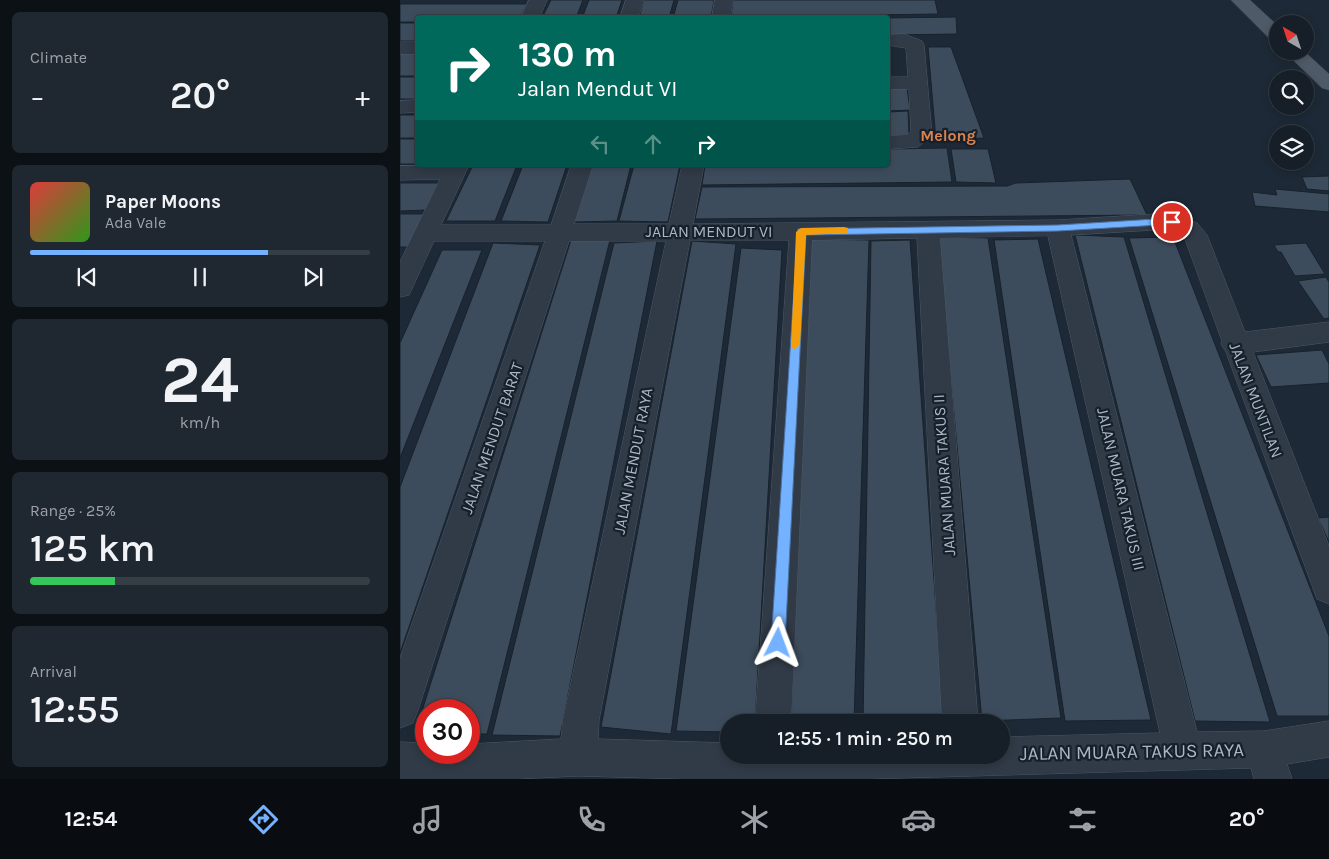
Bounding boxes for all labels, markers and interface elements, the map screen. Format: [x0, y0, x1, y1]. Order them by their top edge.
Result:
north arrow [1269, 15, 1314, 60]
map controls [1269, 15, 1314, 170]
text: 130 m [518, 34, 616, 75]
icon: right [435, 35, 500, 100]
text: Climate [30, 48, 87, 67]
button: search [1269, 70, 1314, 115]
text: 20° [170, 73, 230, 118]
text: Jalan Mendut VI [518, 76, 677, 102]
text: − [30, 80, 45, 113]
text: + [355, 80, 370, 113]
button: layers [1269, 125, 1314, 170]
district label: Melong [920, 126, 976, 145]
icon: left [586, 130, 614, 158]
icon: ahead [639, 130, 667, 158]
icon: right [692, 130, 720, 158]
text: Paper Moons [105, 191, 221, 213]
pin [1151, 201, 1193, 243]
icon: arrive [1158, 208, 1186, 236]
text: Ada Vale [105, 213, 166, 232]
street label: JALAN MENDUT VI [646, 222, 772, 241]
icon: previous [73, 263, 101, 291]
icon: pause [186, 263, 214, 291]
icon: next [299, 263, 327, 291]
street label: JALAN MUNTILAN [1225, 340, 1287, 460]
text: 24 [161, 342, 239, 418]
street label: JALAN MENDUT BARAT [457, 360, 527, 516]
street label: JALAN MENDUT RAYA [609, 386, 657, 536]
street label: JALAN MUARA TAKUS II [929, 393, 959, 557]
street label: JALAN MUARA TAKUS III [1093, 406, 1149, 572]
text: km/h [180, 413, 220, 432]
text: Range · 25% [30, 501, 116, 520]
text: 125 km [30, 526, 156, 571]
position arrow [751, 616, 803, 668]
text: Arrival [30, 662, 77, 681]
text: 12:55 [30, 687, 120, 732]
speed limit sign: 30 [415, 699, 480, 764]
text: 12:55 · 1 min · 250 m [777, 728, 953, 750]
street label: JALAN MUARA TAKUS RAYA [1020, 739, 1244, 765]
icon: directions [246, 802, 281, 837]
icon: music [410, 802, 445, 837]
icon: phone [574, 802, 609, 837]
icon: climate [737, 802, 772, 837]
icon: car [901, 802, 936, 837]
icon: filters [1065, 802, 1100, 837]
text: 12:54 [64, 806, 117, 832]
text: 20° [1229, 806, 1265, 832]

